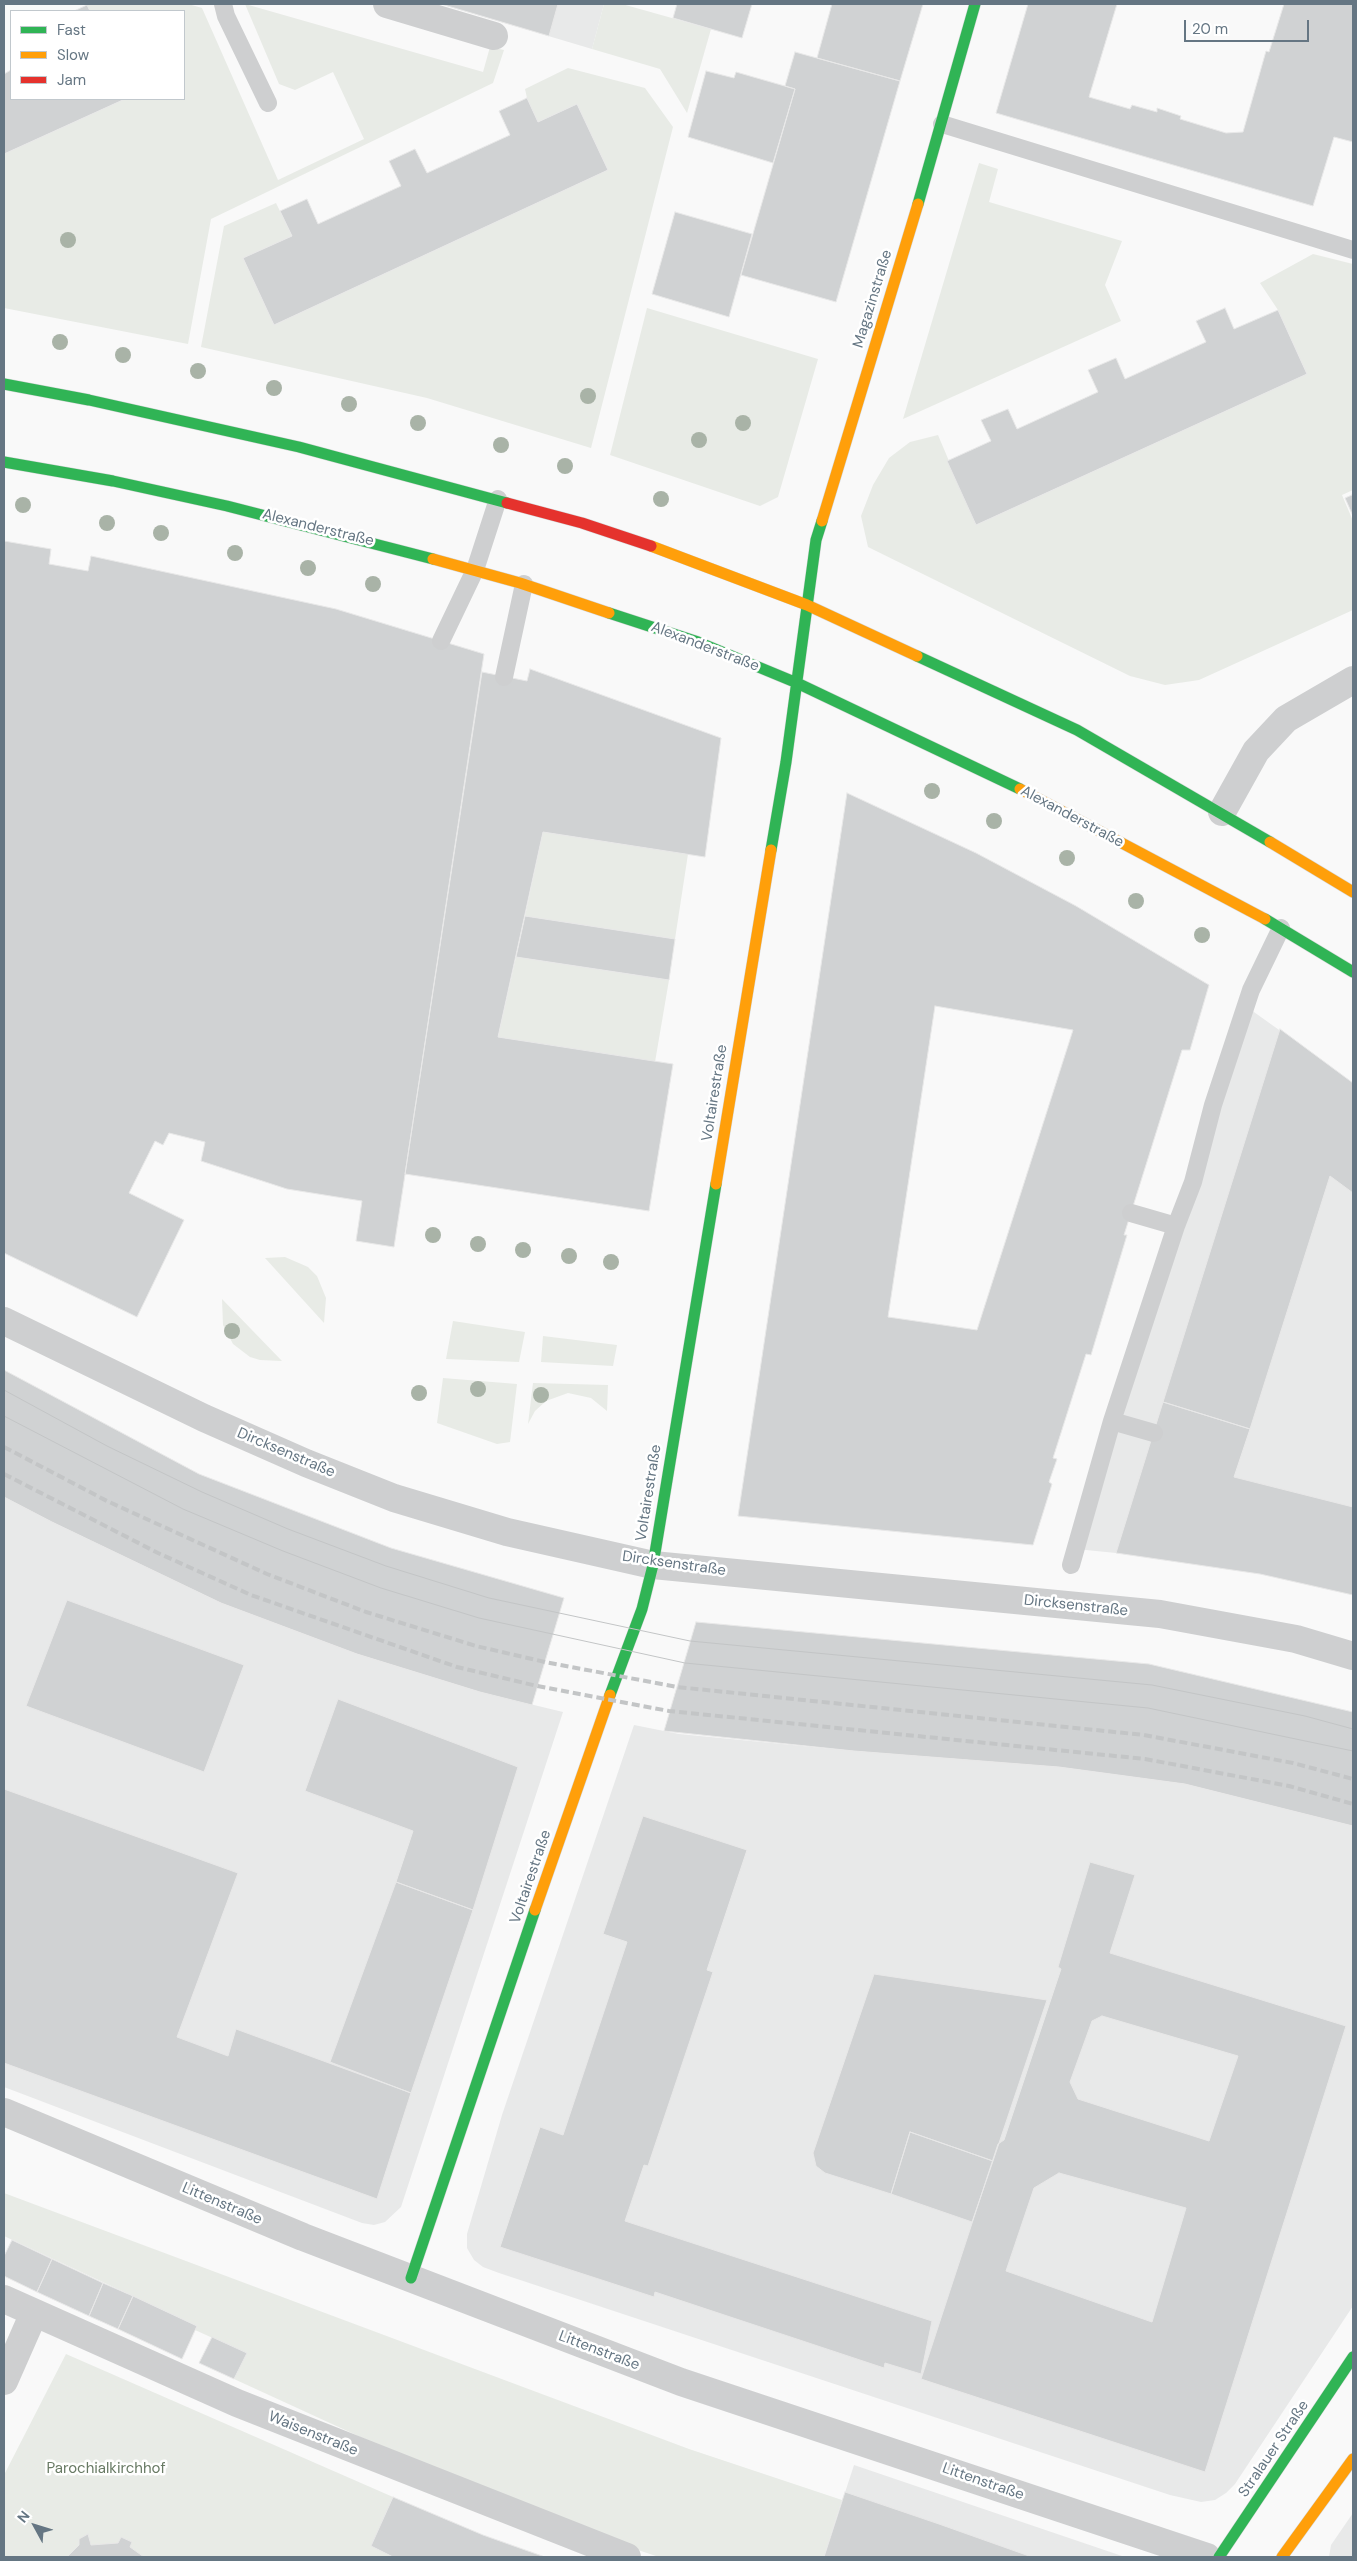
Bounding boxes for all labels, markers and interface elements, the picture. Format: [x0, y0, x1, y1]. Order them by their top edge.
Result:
legend [10, 10, 185, 100]
scale bar [1187, 10, 1312, 42]
text: 20 m [1192, 19, 1228, 39]
text: Fast [57, 20, 86, 40]
text: Slow [57, 45, 89, 65]
text: Jam [57, 70, 86, 90]
street label: Magazinstraße [850, 248, 896, 350]
street label: Alexanderstraße [260, 505, 376, 551]
street label: Alexanderstraße [648, 618, 762, 676]
street label: Alexanderstraße [1017, 782, 1127, 852]
street label: Voltairestraße [698, 1043, 732, 1143]
street label: Dircksenstraße [234, 1424, 338, 1482]
street label: Voltairestraße [632, 1443, 666, 1543]
street label: Dircksenstraße [621, 1548, 727, 1580]
street label: Dircksenstraße [1023, 1592, 1129, 1620]
street label: Voltairestraße [507, 1828, 555, 1926]
street label: Littenstraße [179, 2179, 265, 2229]
street label: Littenstraße [556, 2327, 642, 2375]
street label: Stralauer Straße [1235, 2397, 1313, 2501]
street label: Waisenstraße [265, 2408, 361, 2460]
park label: Parochialkirchhof [46, 2460, 166, 2478]
street label: Littenstraße [940, 2460, 1026, 2504]
north arrow [10, 2501, 60, 2551]
text: N [13, 2507, 34, 2526]

